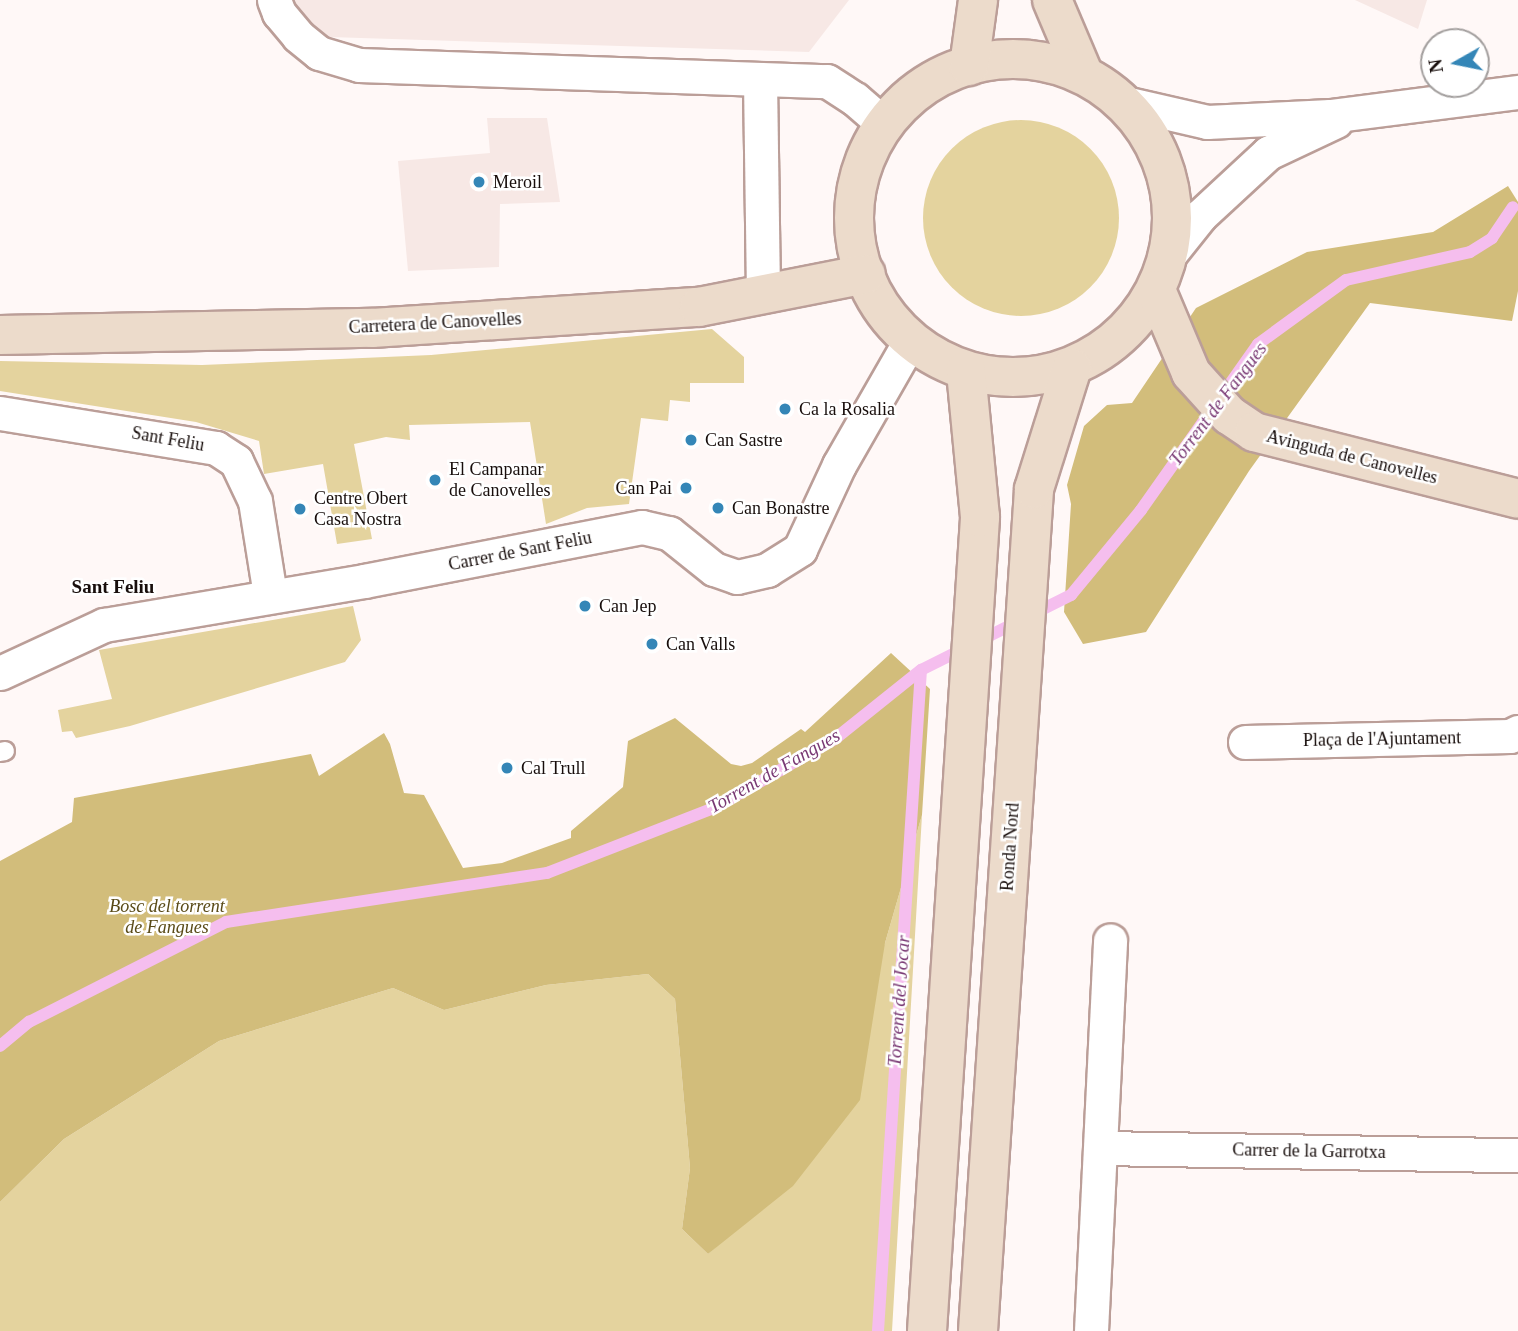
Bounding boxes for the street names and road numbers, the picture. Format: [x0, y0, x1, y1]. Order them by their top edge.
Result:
street label: Carretera de Canovelles [348, 308, 522, 338]
street label: Sant Feliu [130, 422, 206, 456]
street label: Avinguda de Canovelles [1264, 425, 1440, 489]
street label: Carrer de Sant Feliu [447, 527, 593, 575]
street label: Plaça de l'Ajuntament [1303, 727, 1461, 751]
street label: Ronda Nord [996, 802, 1024, 892]
street label: Carrer de la Garrotxa [1232, 1139, 1386, 1163]

